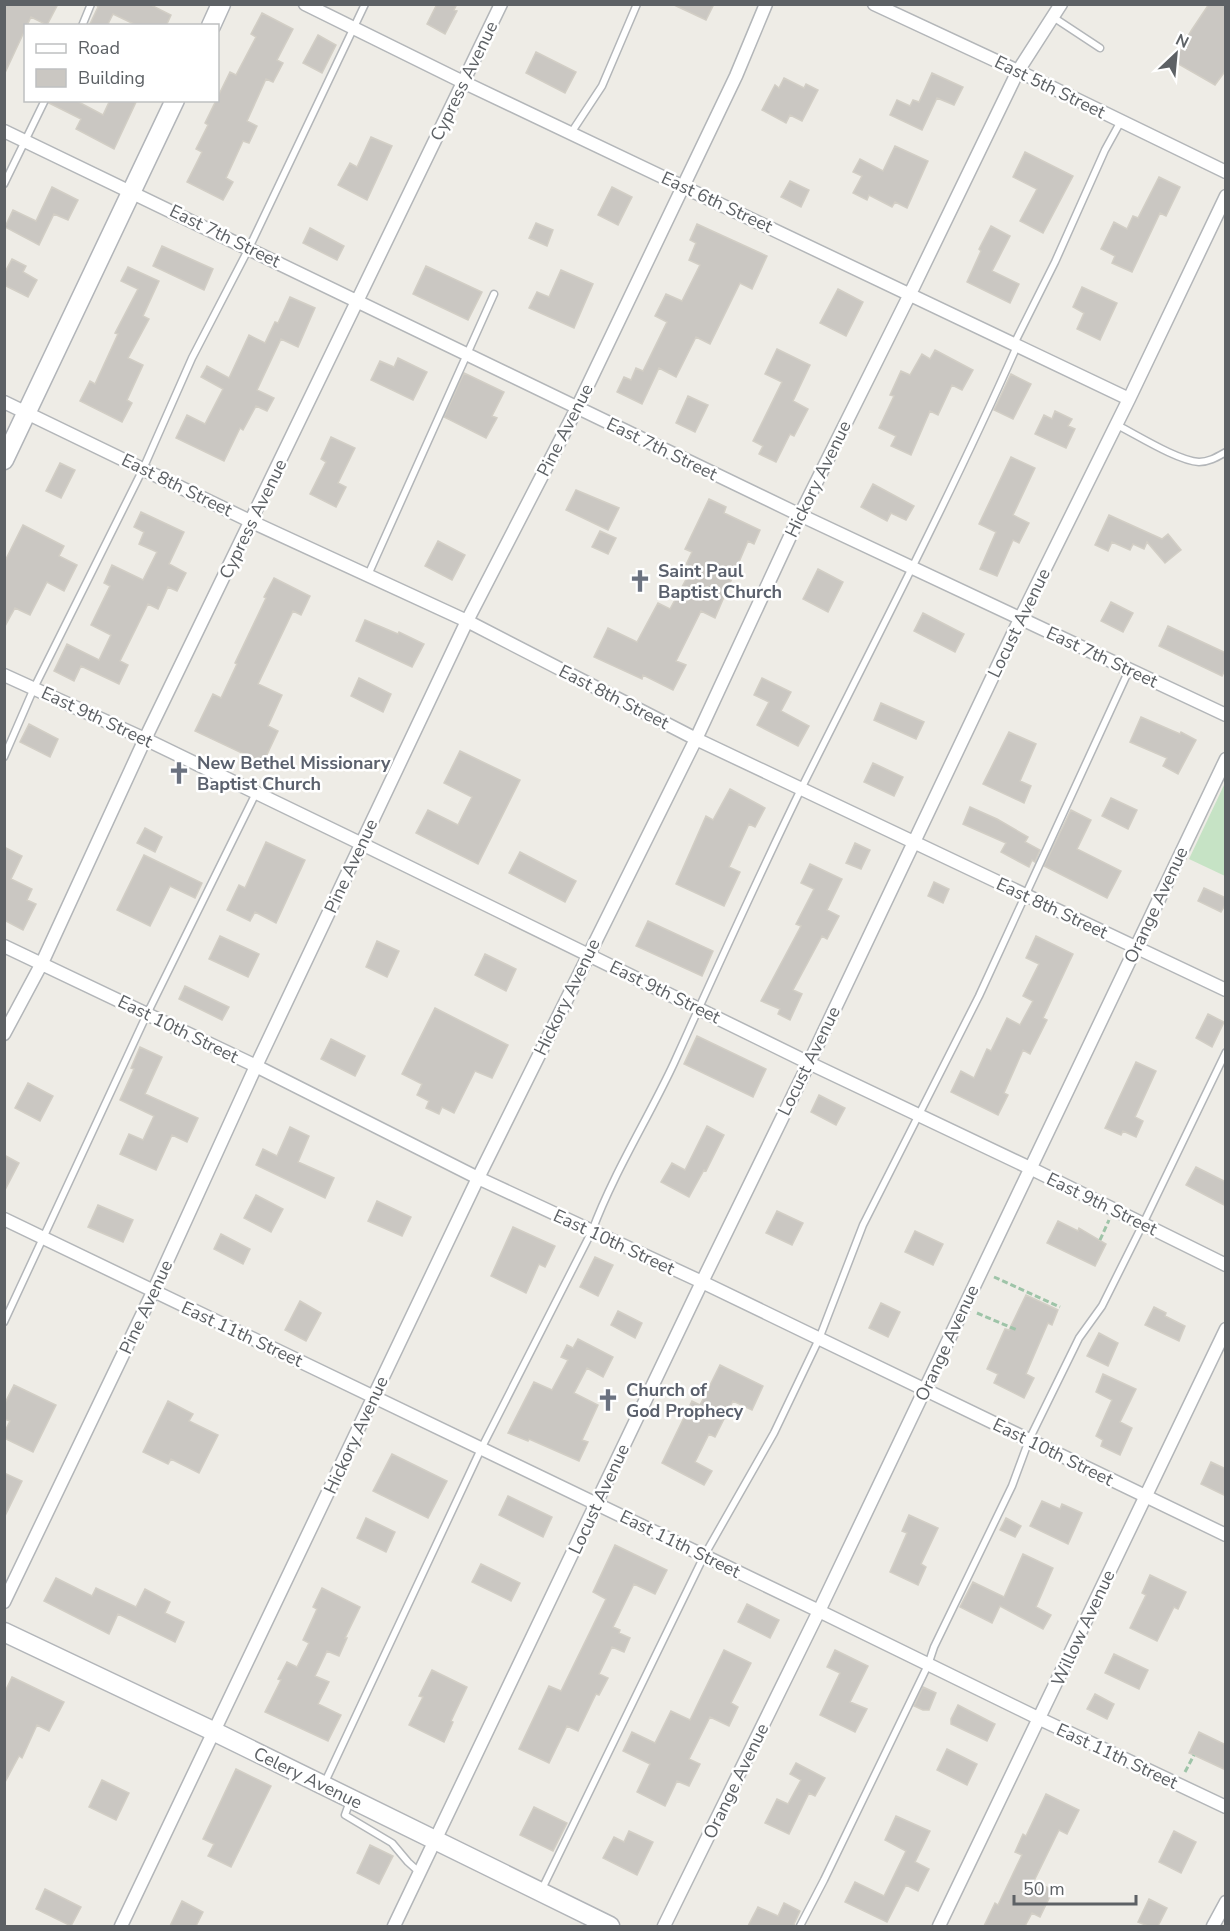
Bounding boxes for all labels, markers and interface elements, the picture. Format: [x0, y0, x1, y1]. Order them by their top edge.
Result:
street label: Cypress Avenue [425, 17, 503, 145]
legend [24, 24, 219, 102]
north arrow [1146, 24, 1206, 84]
text: N [1172, 29, 1192, 54]
text: Road [78, 36, 120, 60]
street label: East 5th Street [991, 50, 1110, 124]
text: Building [78, 66, 145, 90]
street label: East 6th Street [657, 166, 777, 239]
street label: East 7th Street [166, 199, 285, 273]
street label: Pine Avenue [531, 379, 599, 481]
street label: East 7th Street [603, 412, 722, 486]
street label: Hickory Avenue [779, 417, 857, 541]
street label: East 8th Street [118, 448, 237, 522]
street label: Cypress Avenue [214, 455, 292, 583]
place label: Saint Paul Baptist Church [658, 559, 782, 604]
street label: Locust Avenue [982, 564, 1056, 682]
church icon: Saint Paul Baptist Church [627, 568, 653, 594]
street label: East 7th Street [1042, 621, 1162, 694]
street label: East 8th Street [555, 659, 674, 735]
street label: East 9th Street [37, 681, 157, 754]
place label: New Bethel Missionary Baptist Church [197, 751, 391, 796]
church icon: New Bethel Missionary Baptist Church [166, 760, 192, 786]
street label: Pine Avenue [319, 815, 383, 917]
street label: Orange Avenue [1119, 843, 1193, 967]
street label: East 8th Street [992, 872, 1112, 945]
street label: Hickory Avenue [528, 935, 606, 1059]
street label: East 9th Street [606, 955, 725, 1029]
street label: East 10th Street [114, 989, 243, 1069]
street label: Locust Avenue [772, 1002, 846, 1120]
street label: East 9th Street [1043, 1167, 1162, 1241]
street label: East 10th Street [549, 1203, 679, 1281]
street label: Pine Avenue [114, 1256, 178, 1358]
street label: Orange Avenue [910, 1281, 984, 1405]
street label: East 11th Street [177, 1295, 307, 1373]
street label: Hickory Avenue [318, 1372, 394, 1498]
place label: Church of God Prophecy [626, 1378, 744, 1423]
church icon: Church of God Prophecy [595, 1387, 621, 1413]
street label: East 10th Street [989, 1412, 1118, 1492]
street label: Locust Avenue [563, 1440, 635, 1558]
street label: East 11th Street [616, 1504, 745, 1584]
street label: Willow Avenue [1046, 1566, 1120, 1690]
street label: East 11th Street [1052, 1717, 1182, 1795]
street label: Orange Avenue [698, 1719, 774, 1843]
street label: Celery Avenue [250, 1741, 366, 1815]
scale bar [1014, 1868, 1136, 1906]
text: 50 m [1023, 1877, 1065, 1901]

